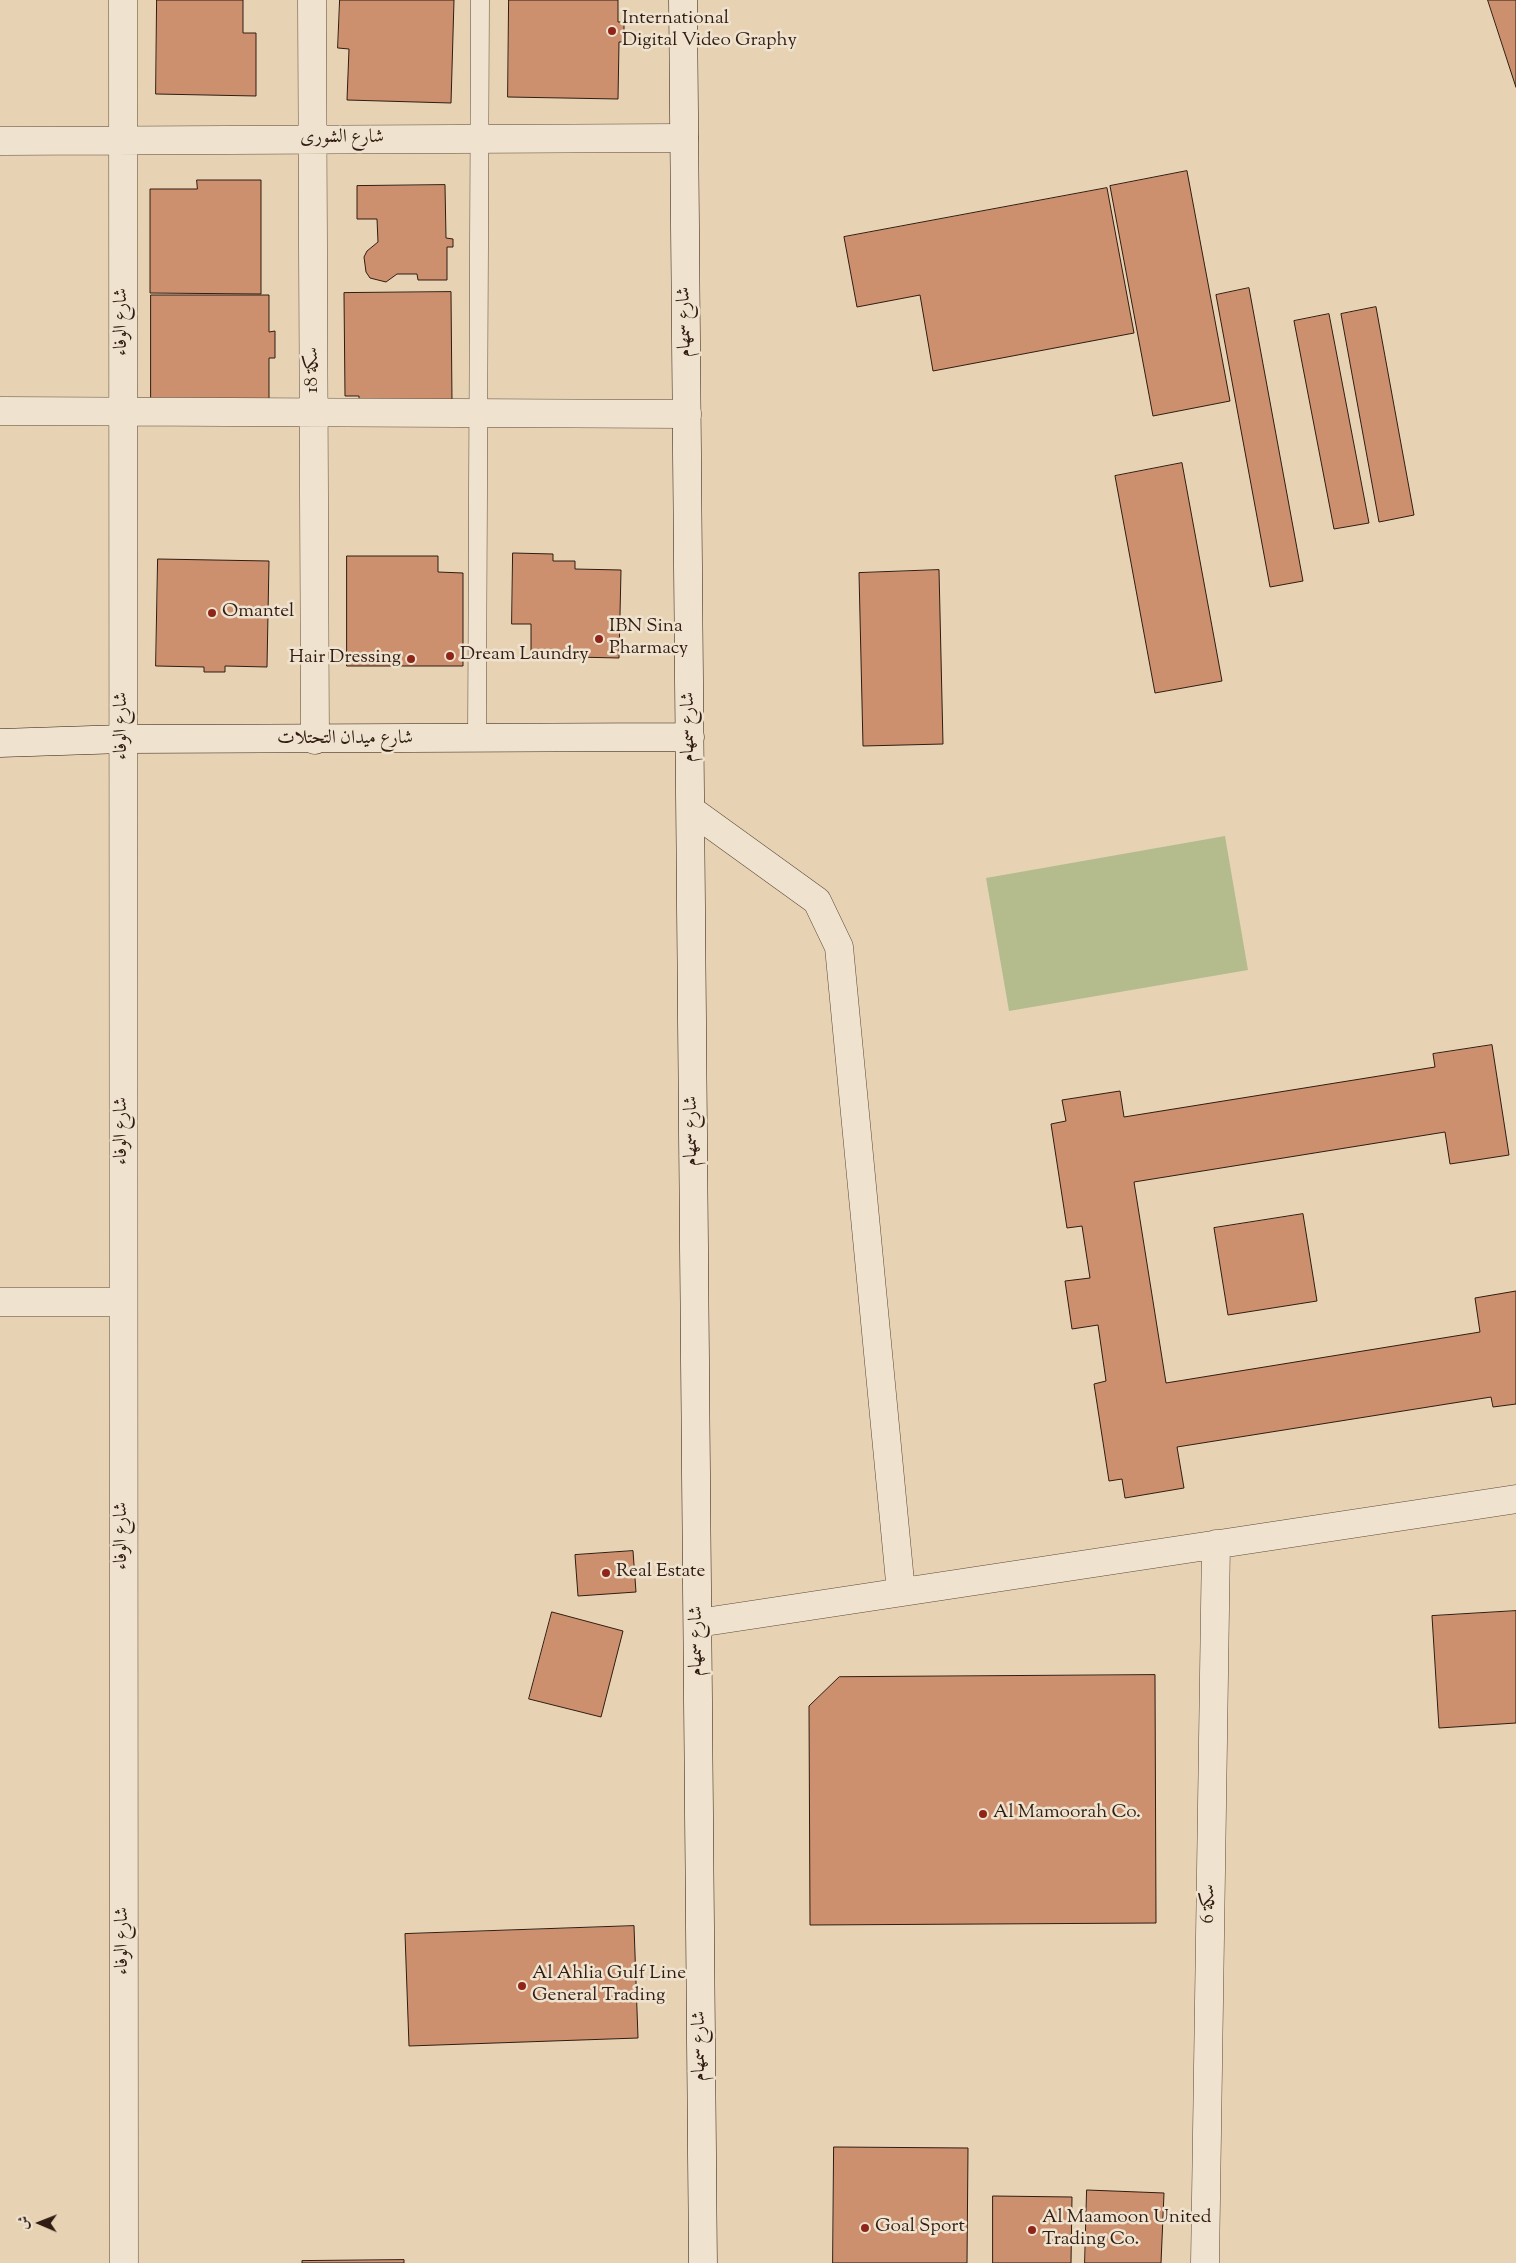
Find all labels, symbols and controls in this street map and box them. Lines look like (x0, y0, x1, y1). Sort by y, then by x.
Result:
place label: International Digital Video Graphy (622, 9, 797, 53)
marker: International Digital Video Graphy (606, 25, 618, 37)
street label: شارع الشورى (300, 128, 384, 150)
street label: شارع سمهام (674, 286, 698, 358)
street label: شارع الوفاء (112, 288, 134, 356)
street label: سكة 18 (303, 347, 325, 393)
place label: Omantel (222, 602, 294, 624)
marker: Omantel (206, 607, 218, 619)
place label: IBN Sina Pharmacy (609, 617, 688, 661)
marker: IBN Sina Pharmacy (593, 633, 605, 645)
place label: Dream Laundry (460, 645, 589, 667)
place label: Hair Dressing (289, 648, 401, 670)
marker: Dream Laundry (444, 650, 456, 662)
marker: Hair Dressing (405, 653, 417, 665)
street label: شارع الوفاء (112, 692, 134, 760)
street label: شارع سمهام (679, 692, 701, 762)
street label: شارع ميدان التحتلات (277, 729, 413, 751)
street label: شارع سمهام (682, 1096, 704, 1166)
street label: شارع الوفاء (112, 1097, 134, 1165)
street label: شارع الوفاء (112, 1502, 134, 1570)
place label: Real Estate (616, 1562, 705, 1584)
marker: Real Estate (600, 1567, 612, 1579)
street label: شارع سمهام (687, 1606, 709, 1676)
place label: Al Mamoorah Co. (993, 1803, 1141, 1825)
marker: Al Mamoorah Co. (977, 1808, 989, 1820)
street label: سكة 6 (1198, 1884, 1222, 1924)
street label: شارع الوفاء (113, 1907, 135, 1975)
place label: Al Ahlia Gulf Line General Trading (532, 1964, 686, 2008)
marker: Al Ahlia Gulf Line General Trading (516, 1980, 528, 1992)
street label: شارع سمهام (690, 2011, 712, 2081)
north arrow (15, 2198, 65, 2248)
place label: Al Maamoon United Trading Co. (1042, 2208, 1211, 2252)
text: ش (15, 2216, 35, 2230)
place label: Goal Sport (875, 2217, 965, 2239)
marker: Goal Sport (859, 2222, 871, 2234)
marker: Al Maamoon United Trading Co. (1026, 2224, 1038, 2236)

